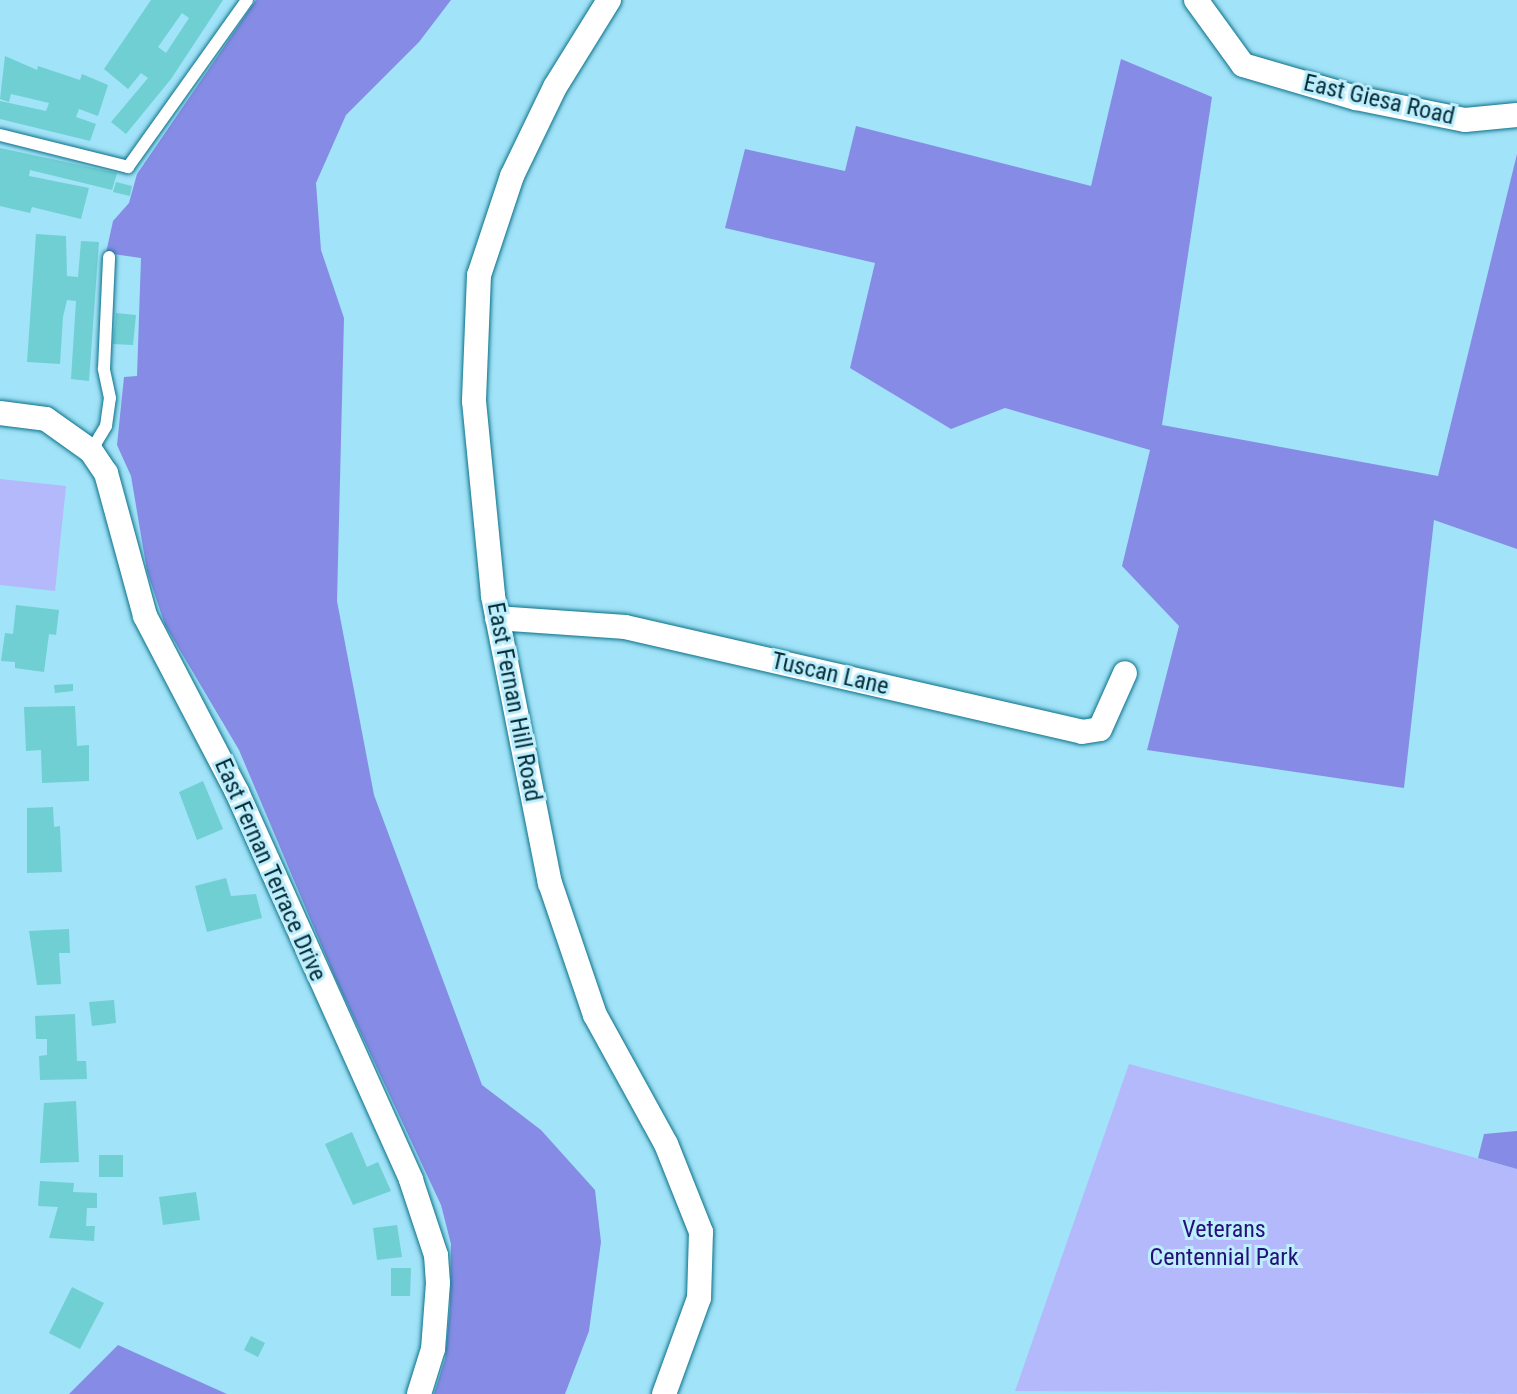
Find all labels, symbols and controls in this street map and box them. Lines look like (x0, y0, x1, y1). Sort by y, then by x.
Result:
street label: East Giesa Road (1301, 69, 1457, 131)
street label: East Fernan Hill Road (481, 600, 547, 804)
street label: Tuscan Lane (769, 647, 891, 701)
street label: East Fernan Terrace Drive (208, 754, 332, 986)
park label: Veterans Centennial Park (1150, 1216, 1298, 1272)

